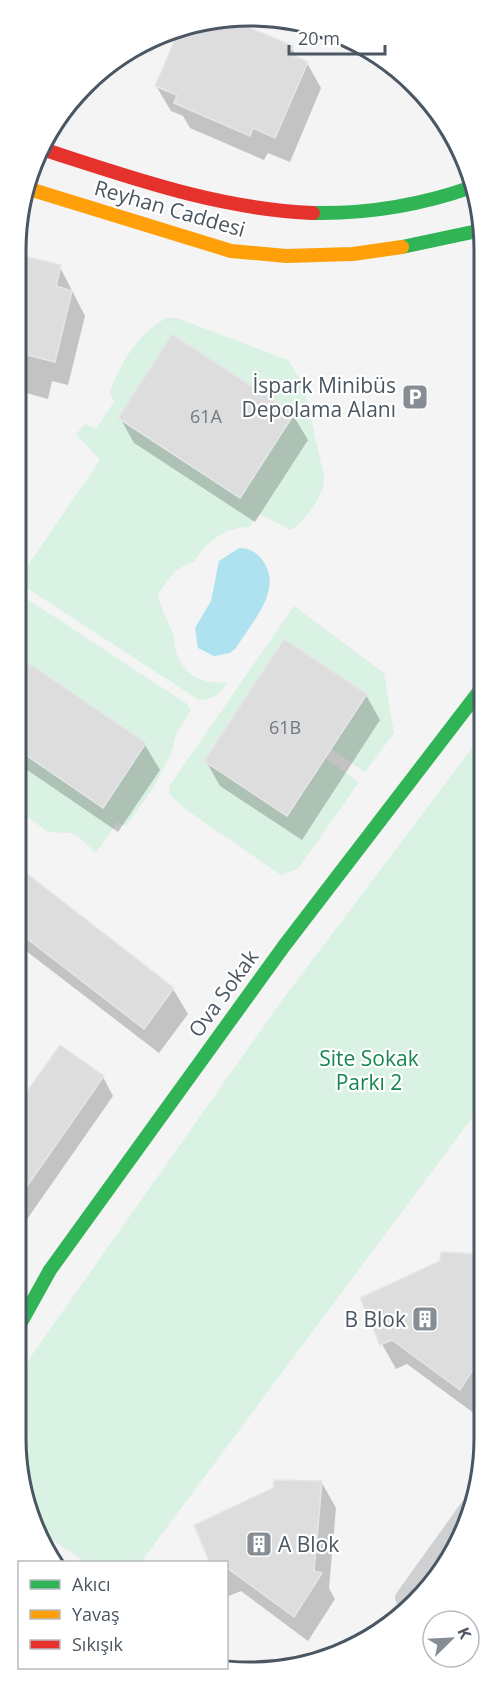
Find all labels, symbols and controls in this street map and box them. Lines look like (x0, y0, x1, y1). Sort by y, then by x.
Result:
scale bar (289, 18, 385, 56)
text: 20 m (298, 26, 340, 50)
street label: Reyhan Caddesi (91, 173, 249, 243)
place label: İspark Minibüs Depolama Alanı (242, 371, 396, 423)
parking icon: İspark Minibüs Depolama Alanı (400, 382, 430, 412)
house number: 61A (190, 404, 223, 428)
house number: 61B (269, 715, 301, 739)
street label: Ova Sokak (182, 944, 264, 1042)
park label: Site Sokak Parkı 2 (319, 1044, 419, 1096)
building icon: B Blok (410, 1304, 440, 1334)
place label: B Blok (344, 1305, 406, 1333)
building icon: A Blok (244, 1529, 274, 1559)
place label: A Blok (278, 1530, 339, 1558)
legend (18, 1561, 228, 1669)
text: Akıcı (72, 1572, 111, 1596)
text: Yavaş (72, 1602, 120, 1626)
north arrow (421, 1609, 481, 1669)
text: K (452, 1624, 477, 1643)
text: Sıkışık (72, 1632, 124, 1656)

